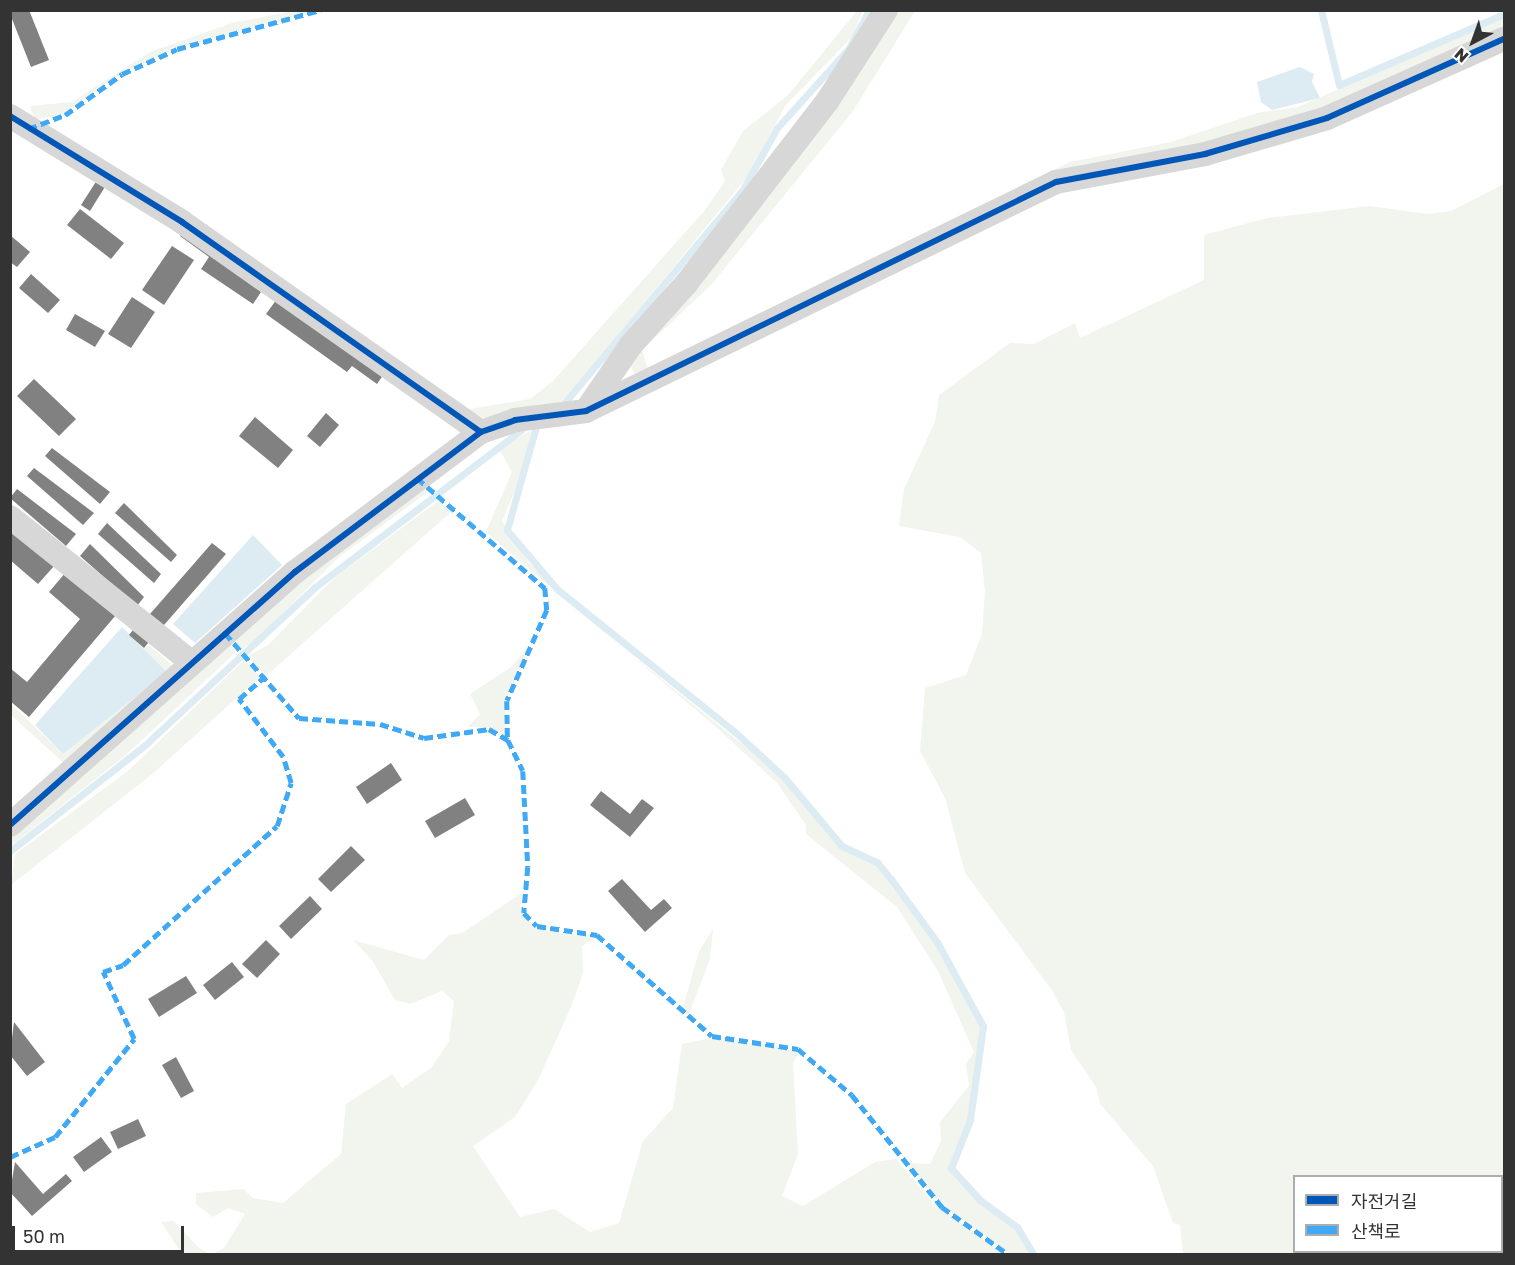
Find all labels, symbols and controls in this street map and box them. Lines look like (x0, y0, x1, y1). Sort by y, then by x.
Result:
north arrow (1443, 12, 1503, 72)
text: N (1450, 44, 1472, 67)
legend (1293, 1175, 1503, 1253)
text: 자전거길 (1351, 1190, 1417, 1212)
scale bar (15, 1214, 188, 1252)
text: 산책로 (1351, 1220, 1401, 1242)
text: 50 m (23, 1225, 65, 1247)

